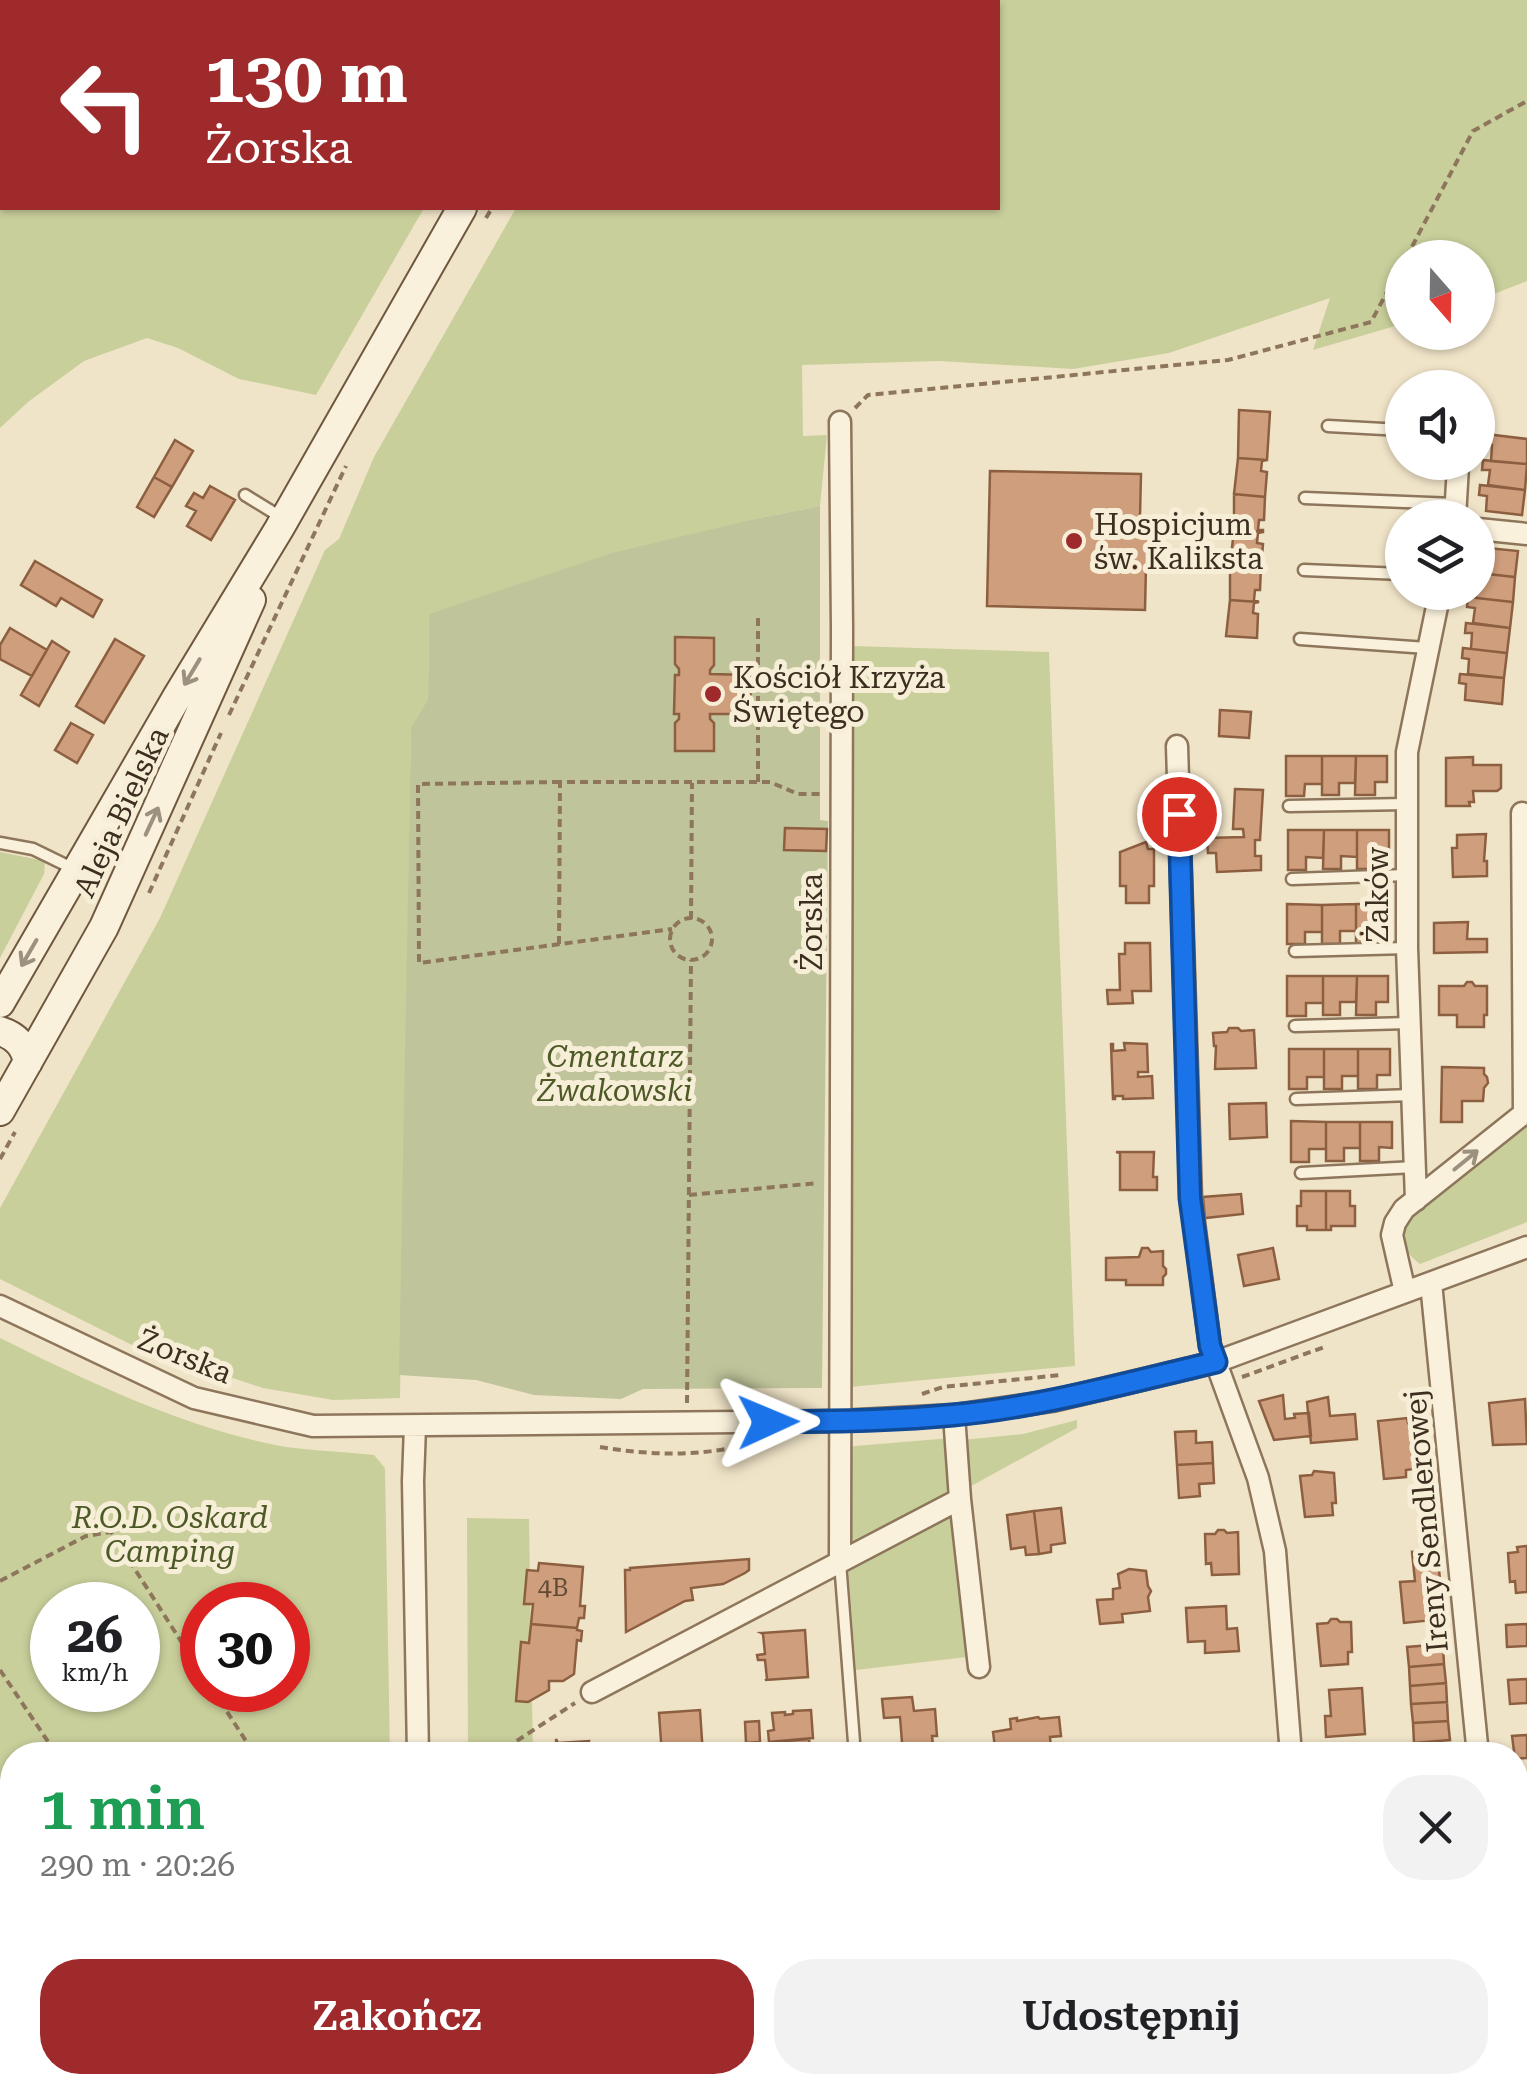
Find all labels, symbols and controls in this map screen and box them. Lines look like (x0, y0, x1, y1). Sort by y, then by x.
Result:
text: 130 m (205, 37, 408, 119)
icon: left (40, 40, 170, 170)
text: Żorska (205, 121, 352, 174)
north arrow (1385, 240, 1495, 350)
map controls (1385, 240, 1495, 610)
button: sound (1385, 370, 1495, 480)
button: layers (1385, 500, 1495, 610)
place label: Hospicjum św. Kaliksta (1094, 507, 1263, 576)
marker: Hospicjum św. Kaliksta (1063, 530, 1085, 552)
one-way arrow (182, 657, 202, 686)
place label: Kościół Krzyża Świętego (733, 660, 945, 729)
marker: Kościół Krzyża Świętego (702, 683, 724, 705)
street label: Aleja Bielska (66, 722, 176, 902)
pin (1137, 772, 1222, 857)
icon: arrive (1152, 787, 1207, 842)
one-way arrow (144, 807, 162, 837)
street label: Żaków (1360, 847, 1395, 943)
street label: Żorska (794, 873, 829, 971)
one-way arrow (18, 938, 38, 968)
park label: Cmentarz Żwakowski (537, 1039, 692, 1108)
one-way arrow (1453, 1149, 1479, 1171)
street label: Żorska (133, 1321, 237, 1391)
position arrow (716, 1370, 820, 1474)
street label: Ireny Sendlerowej (1397, 1388, 1455, 1654)
park label: R.O.D. Oskard Camping (71, 1500, 268, 1569)
house number: 4B (538, 1573, 568, 1602)
speed limit sign: 30 (180, 1582, 310, 1712)
text: 26 (67, 1606, 123, 1664)
text: km/h (62, 1658, 128, 1687)
text: 1 min (40, 1773, 205, 1844)
button: close (1383, 1775, 1488, 1880)
text: 290 m · 20:26 (40, 1846, 235, 1884)
button: Zakończ (40, 1959, 754, 2074)
button: Udostępnij (774, 1959, 1488, 2074)

